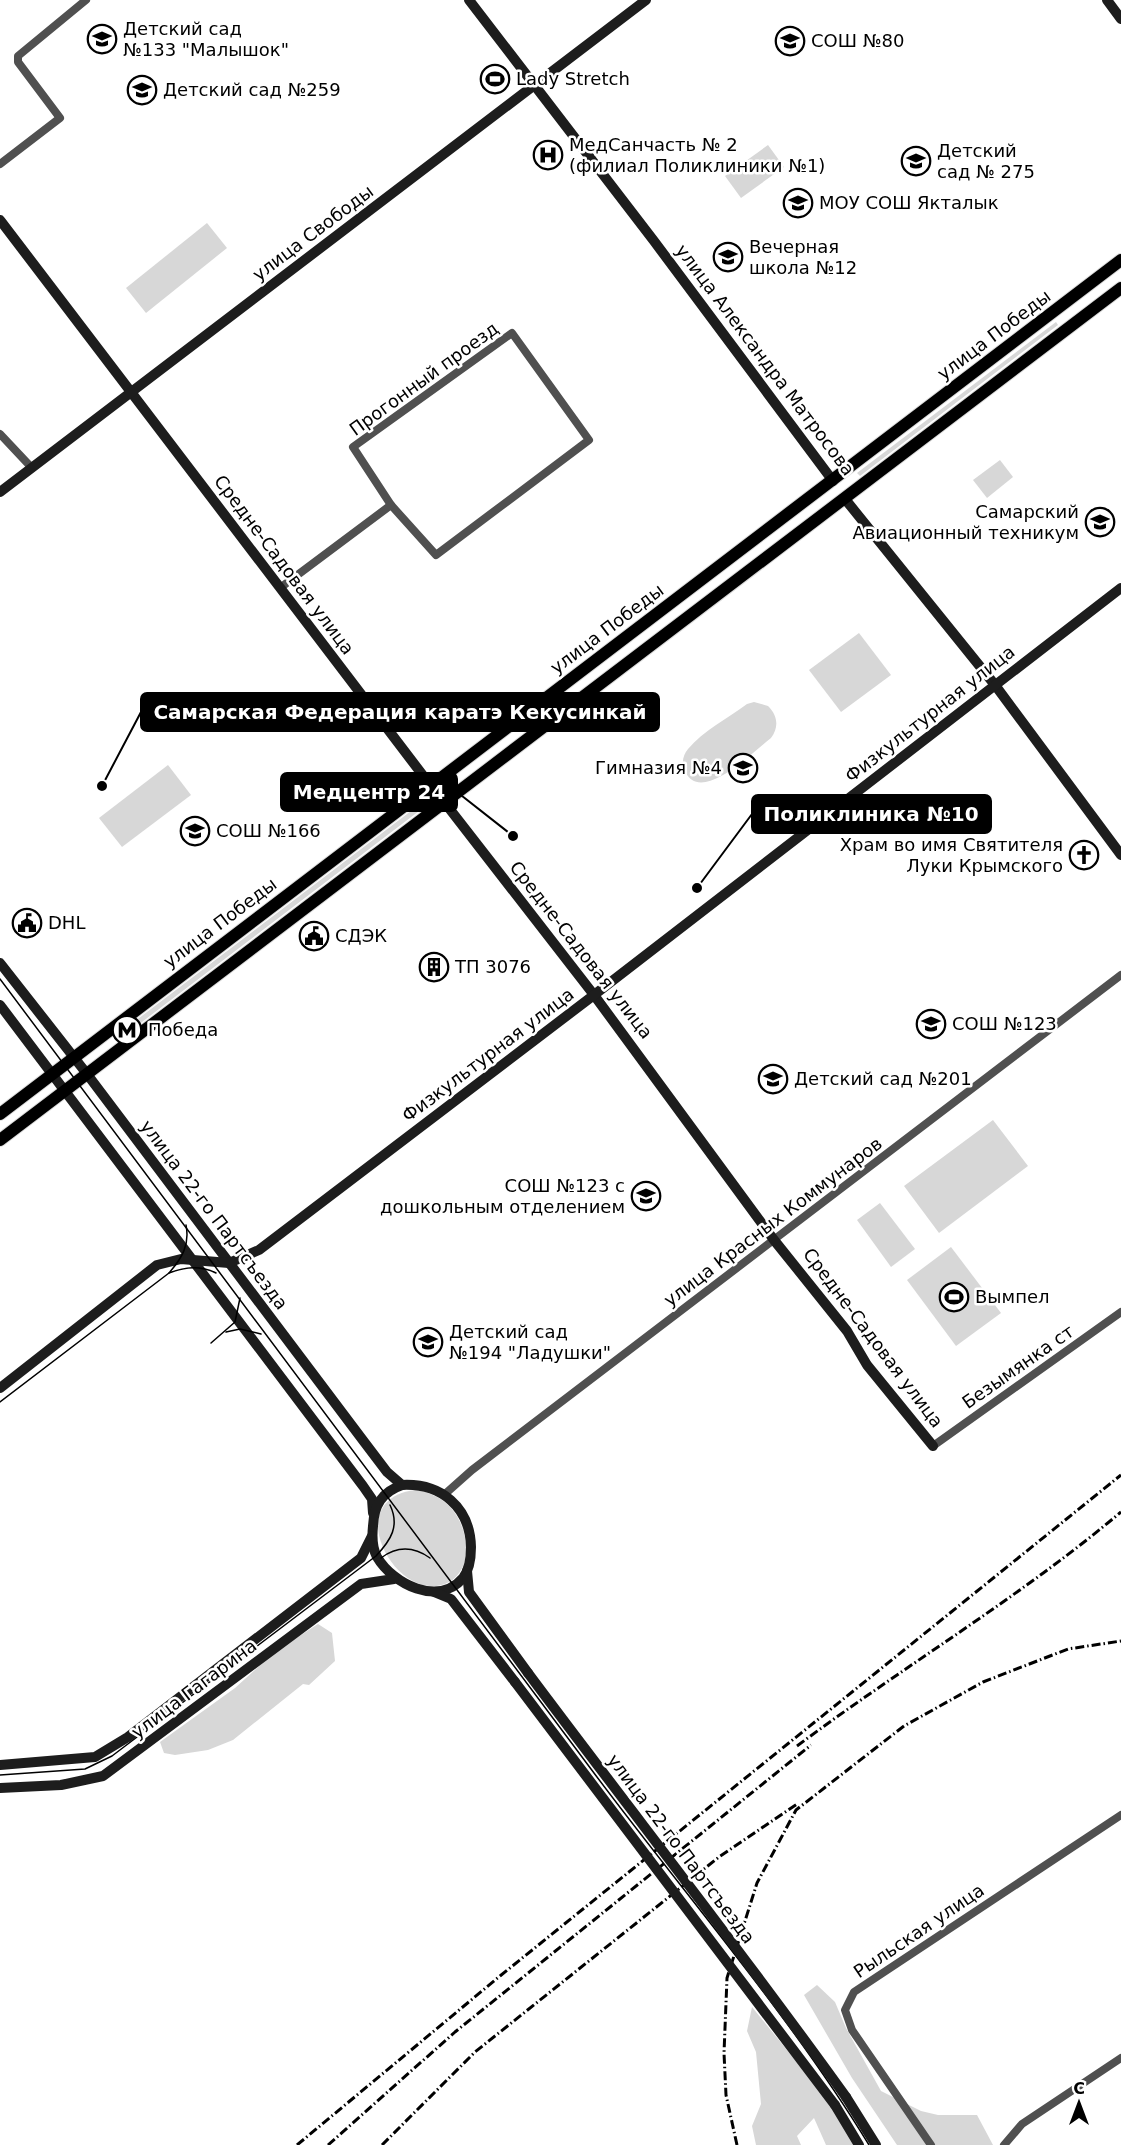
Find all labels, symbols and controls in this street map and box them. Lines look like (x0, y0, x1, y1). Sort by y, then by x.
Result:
place label: Детский сад №133 "Малышок" (123, 18, 289, 60)
school or university icon: Детский сад №133 "Малышок" (86, 23, 118, 55)
school or university icon: СОШ №80 (774, 25, 806, 57)
place label: СОШ №80 (811, 30, 904, 51)
sports icon: Lady Stretch (479, 63, 511, 95)
place label: Lady Stretch (516, 68, 630, 89)
school or university icon: Детский сад №259 (126, 74, 158, 106)
place label: Детский сад №259 (163, 79, 341, 100)
place label: МедСанчасть № 2 (филиал Поликлиники №1) (569, 134, 825, 176)
hospital icon: МедСанчасть № 2 (филиал Поликлиники №1) (532, 139, 564, 171)
place label: Детский сад № 275 (937, 140, 1035, 182)
school or university icon: Детский сад № 275 (900, 145, 932, 177)
street label: улица Свободы (248, 180, 377, 285)
school or university icon: МОУ СОШ Якталык (782, 187, 814, 219)
place label: МОУ СОШ Якталык (819, 192, 999, 213)
place label: Вечерная школа №12 (749, 236, 857, 278)
street label: улица Александра Матросова (672, 240, 859, 479)
school or university icon: Вечерная школа №12 (712, 241, 744, 273)
street label: улица Победы (933, 285, 1054, 384)
street label: Прогонный проезд (345, 318, 502, 440)
street label: Средне-Садовая улица (210, 471, 359, 659)
place label: Самарский Авиационный техникум (852, 501, 1079, 543)
school or university icon: Самарский Авиационный техникум (1084, 506, 1116, 538)
street label: улица Победы (546, 579, 667, 678)
street label: Физкультурная улица (841, 641, 1019, 786)
callout: Самарская Федерация каратэ Кекусинкай (141, 693, 659, 731)
text: Самарская Федерация каратэ Кекусинкай (153, 700, 647, 724)
school or university icon: Гимназия №4 (727, 752, 759, 784)
place label: Гимназия №4 (595, 757, 722, 778)
callout: Медцентр 24 (281, 773, 457, 811)
text: Медцентр 24 (293, 780, 445, 804)
callout: Поликлиника №10 (752, 795, 991, 833)
text: Поликлиника №10 (763, 802, 979, 826)
school or university icon: СОШ №166 (179, 815, 211, 847)
place label: СОШ №166 (216, 820, 321, 841)
place label: Храм во имя Святителя Луки Крымского (840, 834, 1063, 876)
church icon: Храм во имя Святителя Луки Крымского (1068, 839, 1100, 871)
street label: Средне-Садовая улица (506, 857, 657, 1043)
street label: улица Победы (159, 873, 280, 972)
public building icon: DHL (11, 907, 43, 939)
place label: DHL (48, 912, 85, 933)
public building icon: СДЭК (298, 920, 330, 952)
place label: СДЭК (335, 925, 387, 946)
building icon: ТП 3076 (418, 951, 450, 983)
place label: ТП 3076 (454, 956, 531, 977)
street label: Физкультурная улица (398, 983, 578, 1126)
school or university icon: СОШ №123 (915, 1008, 947, 1040)
place label: СОШ №123 (952, 1013, 1057, 1034)
metro station icon: Победа (111, 1014, 143, 1046)
place label: Победа (148, 1019, 218, 1040)
school or university icon: Детский сад №201 (757, 1063, 789, 1095)
place label: Детский сад №201 (794, 1068, 972, 1089)
street label: улица 22-го Партсъезда (136, 1116, 292, 1314)
street label: улица Красных Коммунаров (659, 1133, 886, 1311)
place label: СОШ №123 с дошкольным отделением (380, 1175, 625, 1217)
school or university icon: СОШ №123 с дошкольным отделением (630, 1180, 662, 1212)
street label: Средне-Садовая улица (799, 1244, 948, 1432)
sports icon: Вымпел (938, 1281, 970, 1313)
place label: Вымпел (975, 1286, 1050, 1307)
street label: Безымянка ст (958, 1320, 1078, 1413)
place label: Детский сад №194 "Ладушки" (449, 1321, 611, 1363)
school or university icon: Детский сад №194 "Ладушки" (412, 1326, 444, 1358)
street label: улица Гагарина (127, 1635, 260, 1743)
street label: улица 22-го Партсъезда (603, 1750, 759, 1948)
street label: Рыльская улица (850, 1879, 988, 1982)
north arrow (1049, 2073, 1109, 2133)
text: С (1073, 2079, 1085, 2098)

